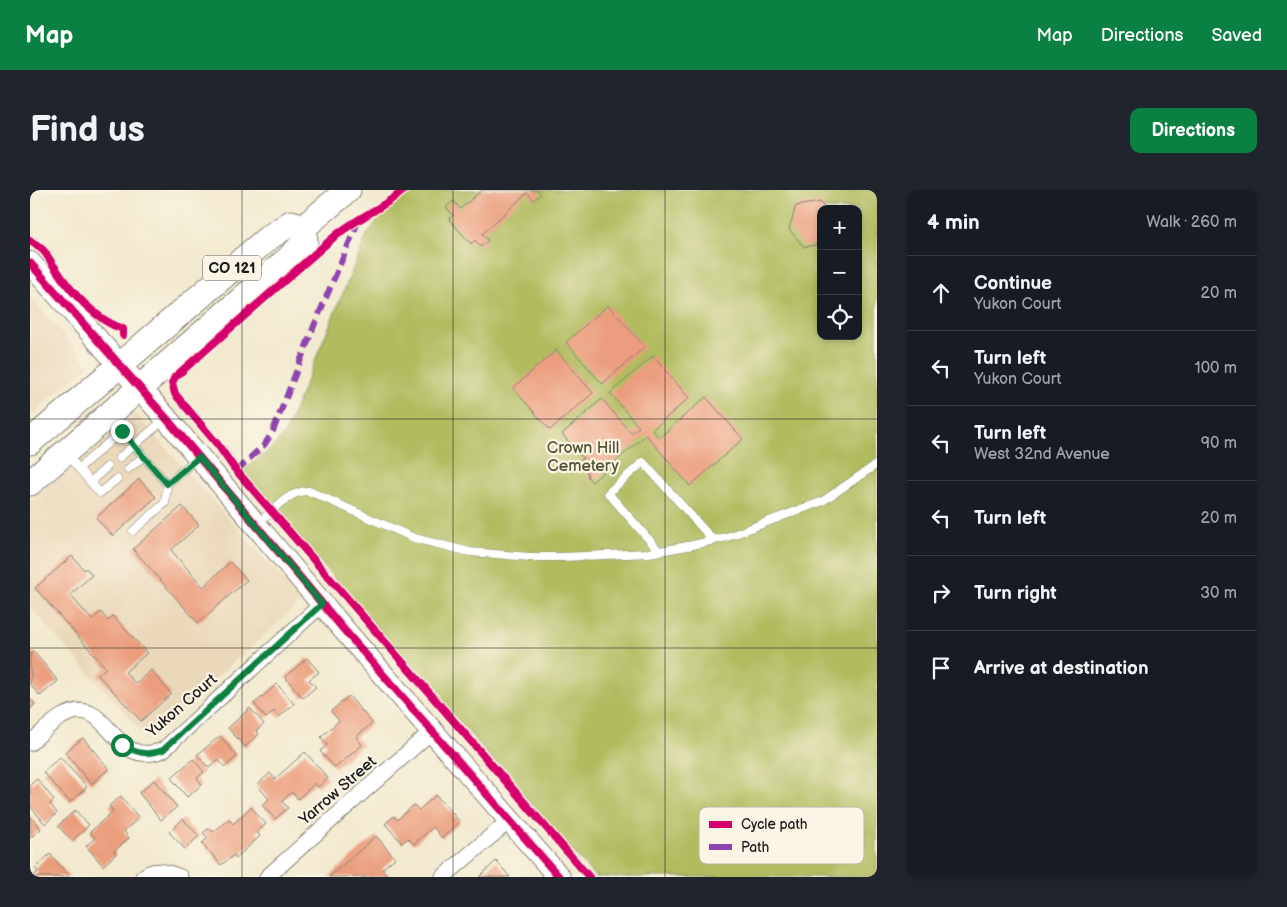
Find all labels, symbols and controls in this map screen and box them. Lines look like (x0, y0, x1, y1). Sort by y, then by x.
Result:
text: Map (25, 21, 73, 50)
text: Map (1037, 25, 1073, 46)
text: Directions (1101, 25, 1183, 46)
text: Saved (1211, 25, 1262, 46)
button: Directions (1130, 108, 1257, 153)
text: Find us (30, 109, 145, 152)
map controls (817, 205, 862, 340)
button: + (817, 205, 862, 250)
text: 4 min (927, 210, 980, 235)
text: Walk · 260 m (1146, 213, 1237, 232)
button: − (817, 250, 862, 295)
road number: CO 121 (203, 256, 261, 280)
text: Continue (974, 272, 1052, 295)
icon: ahead (927, 279, 955, 307)
text: 20 m (1201, 284, 1237, 303)
button: locate (817, 295, 862, 340)
text: Yukon Court (974, 295, 1062, 314)
text: Turn left (974, 347, 1046, 370)
icon: left (927, 354, 955, 382)
text: 100 m (1194, 359, 1237, 378)
text: Yukon Court (974, 370, 1062, 389)
route end (111, 420, 134, 443)
text: Turn left (974, 422, 1046, 445)
icon: left (927, 429, 955, 457)
text: 90 m (1201, 434, 1237, 453)
park label: Crown Hill Cemetery (547, 439, 619, 476)
text: West 32nd Avenue (974, 445, 1110, 464)
icon: left (927, 504, 955, 532)
text: Turn left (974, 507, 1046, 530)
text: 20 m (1201, 509, 1237, 528)
icon: right (927, 579, 955, 607)
text: Turn right (974, 582, 1057, 605)
text: 30 m (1200, 584, 1237, 603)
icon: arrive (927, 654, 955, 682)
text: Arrive at destination (974, 657, 1149, 680)
street label: Yukon Court (142, 670, 221, 743)
route start (111, 734, 134, 757)
street label: Yarrow Street (295, 752, 381, 830)
legend (699, 807, 864, 864)
text: Cycle path (741, 816, 808, 833)
text: Path (741, 839, 769, 856)

